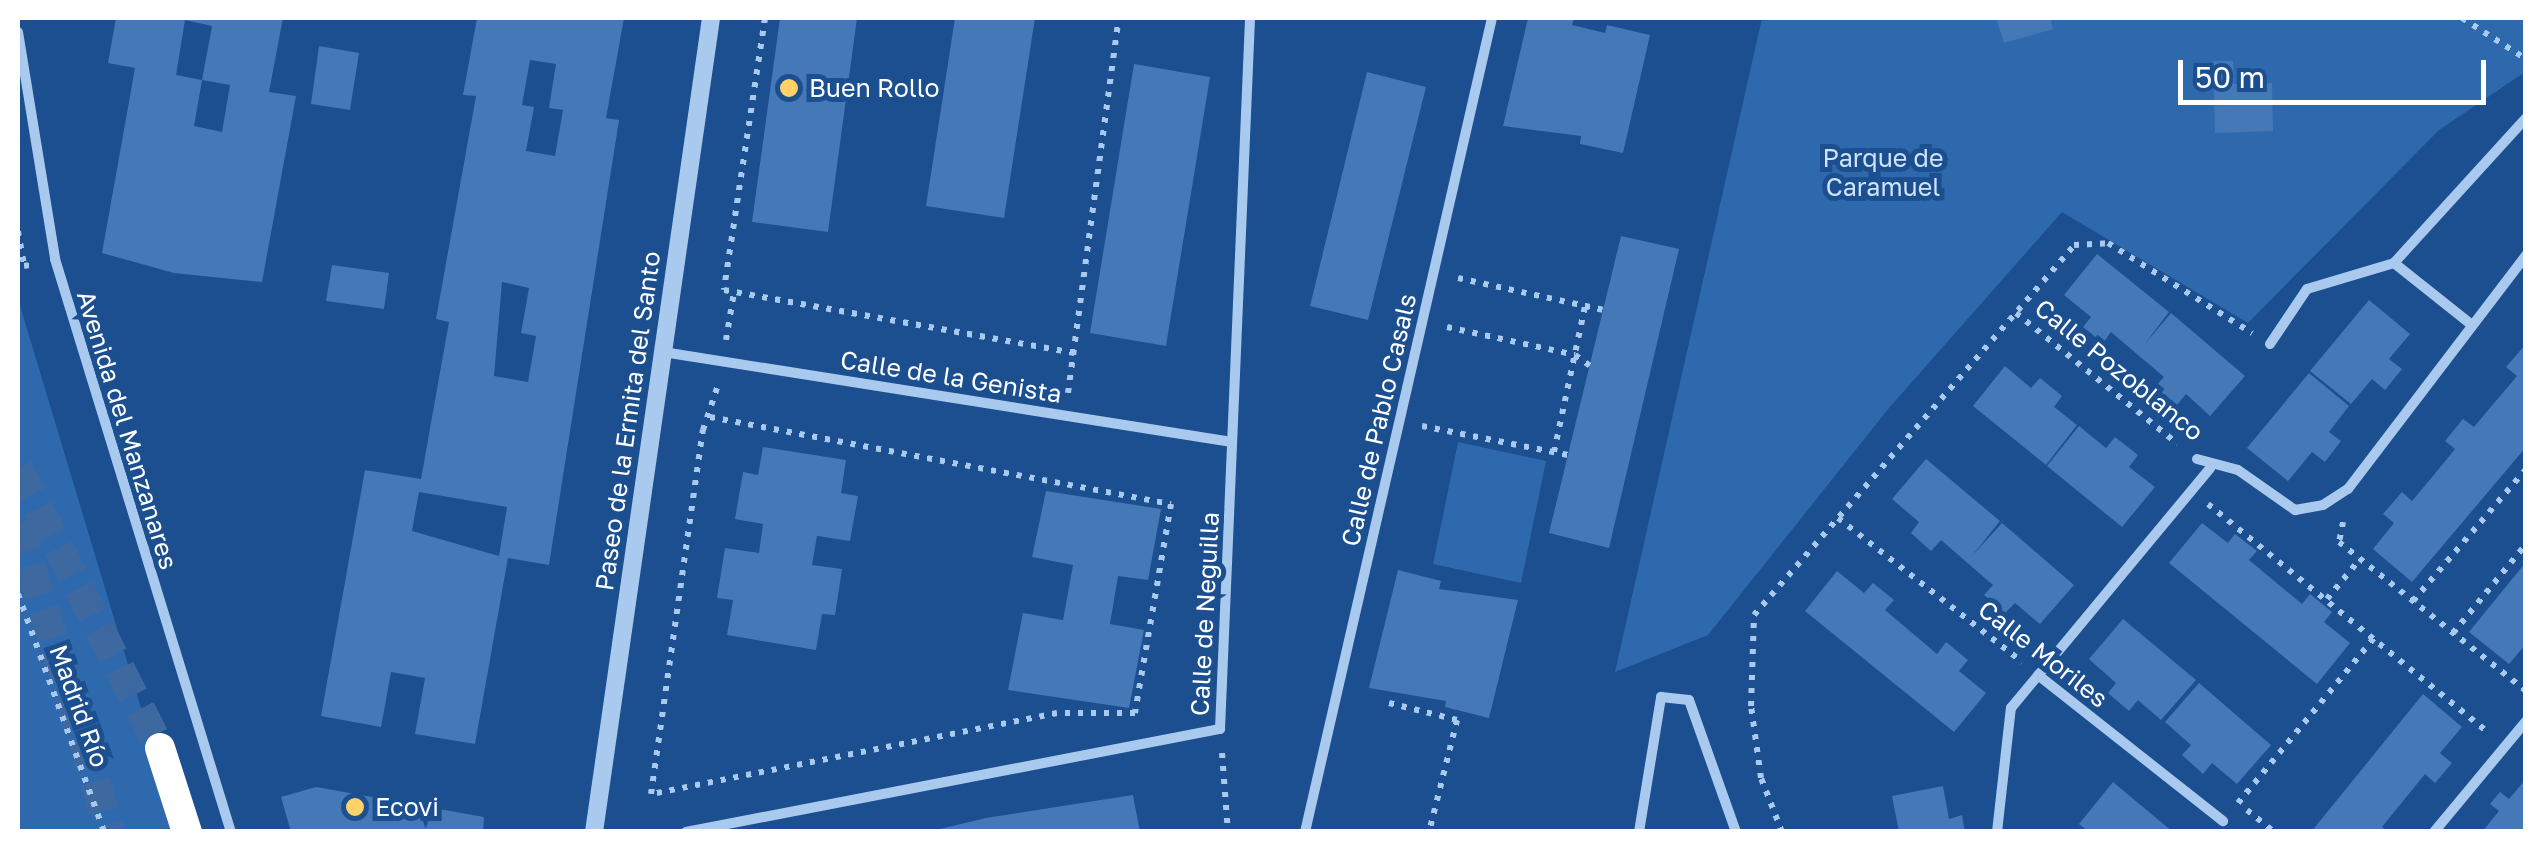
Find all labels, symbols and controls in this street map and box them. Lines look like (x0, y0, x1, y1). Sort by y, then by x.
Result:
scale bar (2183, 40, 2490, 102)
text: 50 m (2195, 59, 2265, 95)
place label: Buen Rollo (809, 73, 939, 103)
marker: Buen Rollo (778, 77, 800, 99)
park label: Parque de Caramuel (1823, 144, 1943, 203)
street label: Paseo de la Ermita del Santo (589, 249, 667, 593)
street label: Avenida del Manzanares (70, 287, 184, 573)
street label: Calle de Pablo Casals (1335, 291, 1423, 549)
street label: Calle Pozoblanco (2029, 293, 2209, 447)
street label: Calle de la Genista (838, 345, 1064, 409)
street label: Calle de Neguilla (1185, 511, 1225, 717)
street label: Calle Moriles (1972, 594, 2114, 714)
street label: Madrid Río (43, 641, 115, 771)
place label: Ecovi (375, 792, 439, 822)
marker: Ecovi (344, 796, 366, 818)

